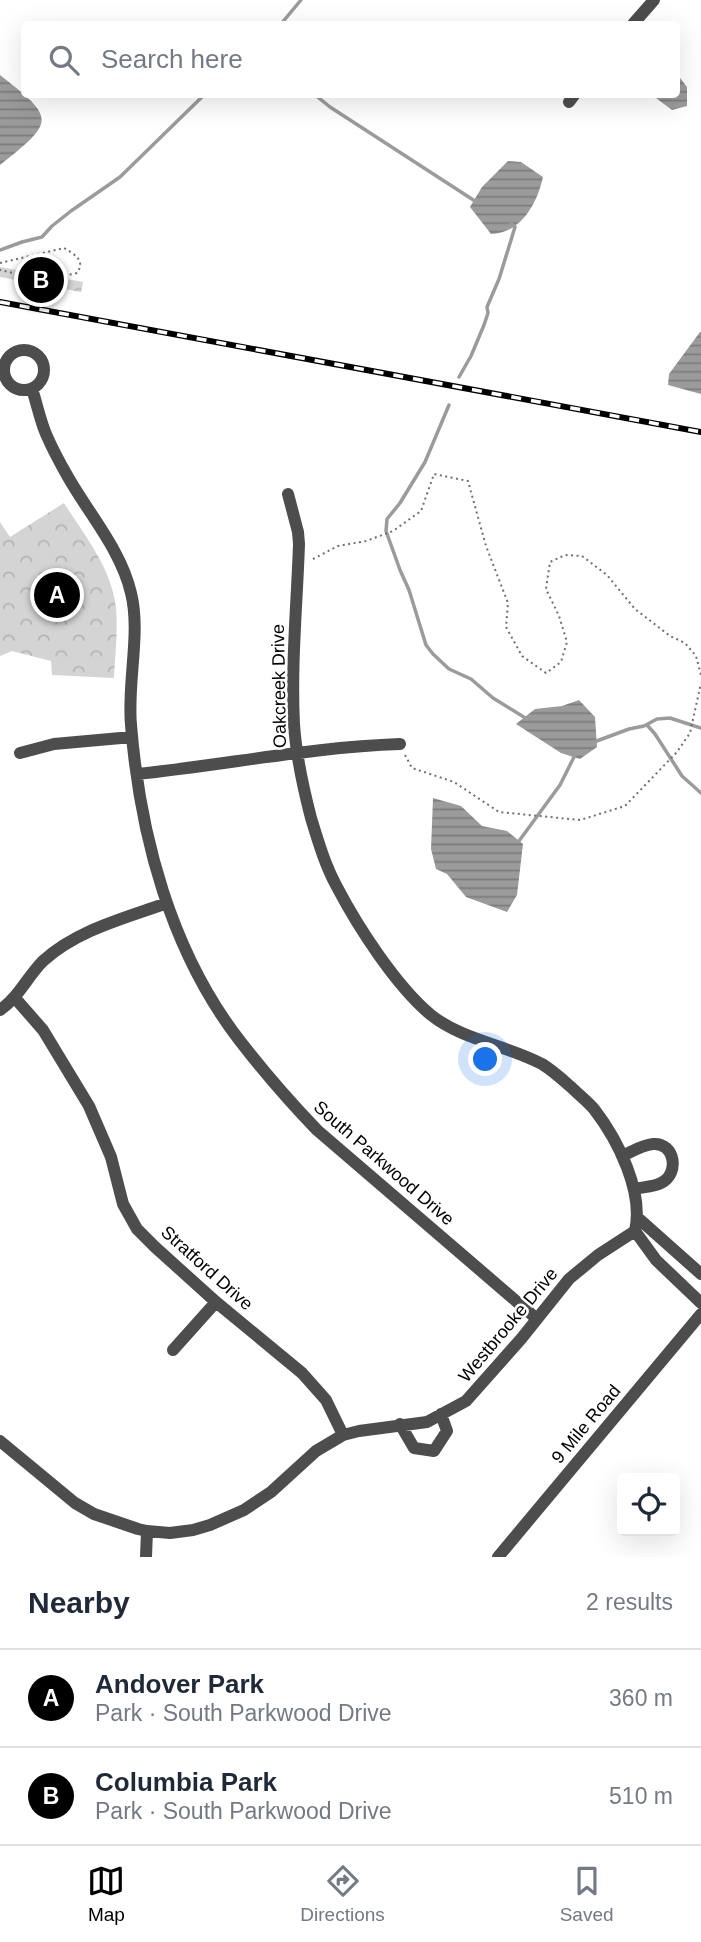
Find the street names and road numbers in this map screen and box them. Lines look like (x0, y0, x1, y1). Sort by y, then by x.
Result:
street label: Oakcreek Drive (268, 624, 290, 748)
street label: South Parkwood Drive (310, 1097, 458, 1229)
street label: Stratford Drive (157, 1222, 257, 1314)
street label: Westbrooke Drive (454, 1264, 562, 1386)
street label: 9 Mile Road (547, 1381, 625, 1467)

